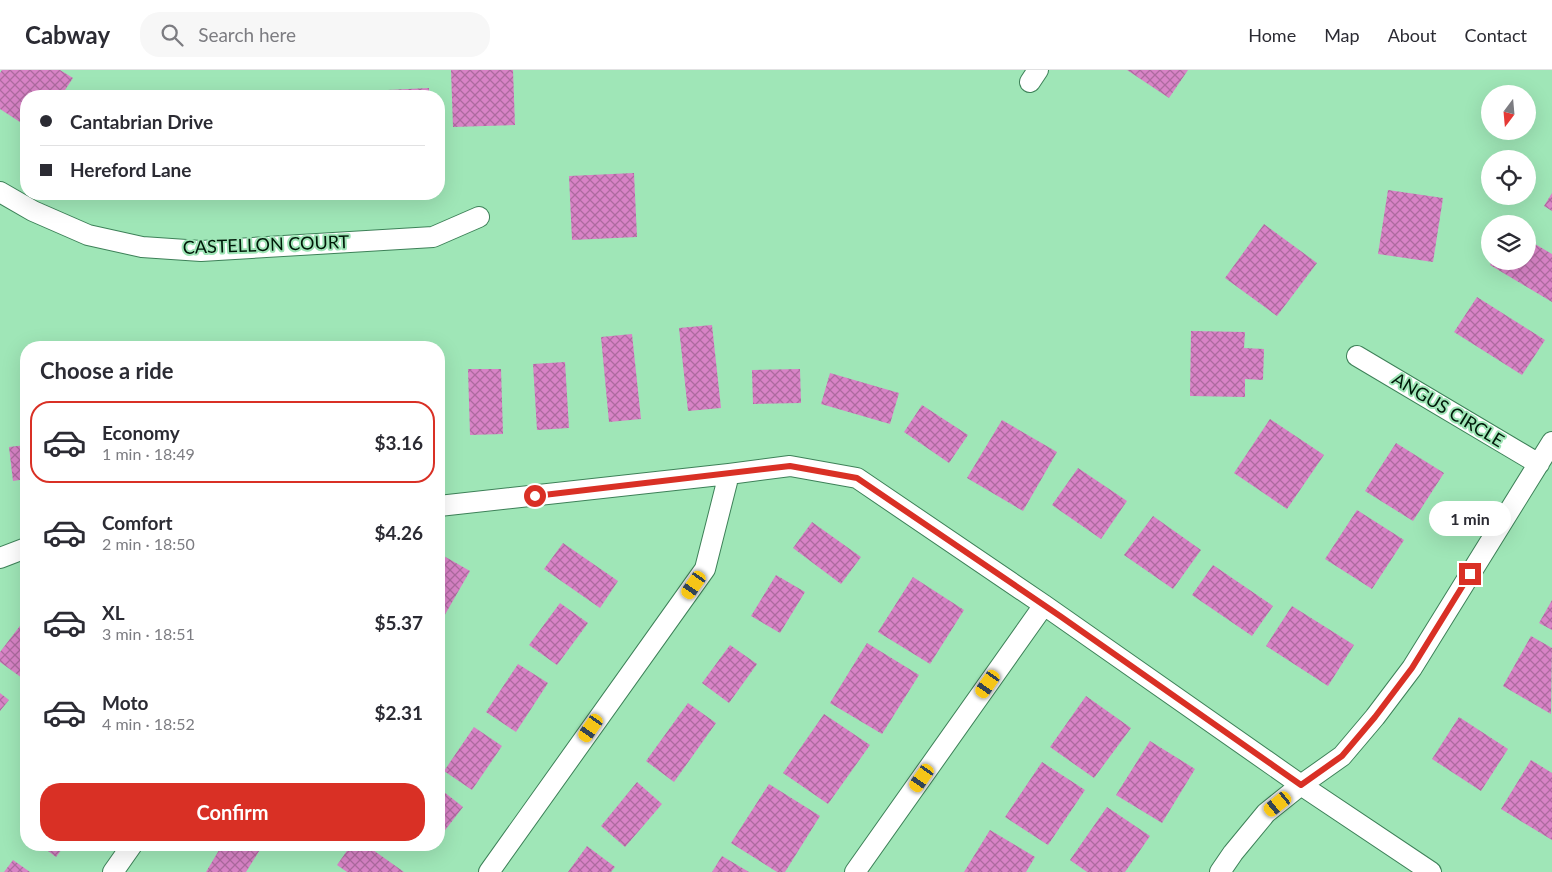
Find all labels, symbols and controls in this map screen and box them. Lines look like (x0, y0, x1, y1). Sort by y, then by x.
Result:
search box (140, 12, 490, 57)
text: Cabway (25, 20, 110, 49)
icon: search (158, 21, 186, 49)
text: Search here (198, 23, 296, 46)
text: Home (1248, 24, 1296, 46)
text: Map (1324, 24, 1360, 46)
text: About (1388, 24, 1437, 46)
text: Contact (1465, 24, 1527, 46)
north arrow (1481, 85, 1536, 140)
map controls (1481, 85, 1536, 270)
text: Cantabrian Drive (70, 110, 213, 133)
button: locate (1481, 150, 1536, 205)
text: Hereford Lane (70, 158, 191, 181)
button: layers (1481, 215, 1536, 270)
street label: CASTELLON COURT (182, 230, 350, 258)
text: Choose a ride (40, 357, 174, 384)
street label: ANGUS CIRCLE (1389, 367, 1508, 451)
icon: car (42, 420, 87, 465)
text: Economy (102, 421, 180, 444)
text: $3.16 (374, 431, 423, 454)
text: 1 min · 18:49 (102, 444, 195, 463)
route start (524, 485, 546, 507)
callout: 1 min (1429, 502, 1511, 536)
text: 1 min (1450, 509, 1490, 528)
icon: car (42, 510, 87, 555)
text: Comfort (102, 511, 173, 534)
text: $4.26 (374, 521, 423, 544)
text: 2 min · 18:50 (102, 534, 195, 553)
route end (1459, 563, 1481, 585)
car (679, 568, 708, 602)
icon: car (42, 600, 87, 645)
text: XL (102, 601, 125, 624)
text: $5.37 (374, 611, 423, 634)
text: 3 min · 18:51 (102, 624, 195, 643)
car (973, 667, 1002, 701)
icon: car (42, 690, 87, 735)
text: Moto (102, 691, 148, 714)
text: $2.31 (374, 701, 423, 724)
car (576, 711, 605, 745)
text: 4 min · 18:52 (102, 714, 195, 733)
car (907, 761, 936, 795)
button: Confirm (40, 783, 425, 841)
car (1261, 789, 1294, 819)

